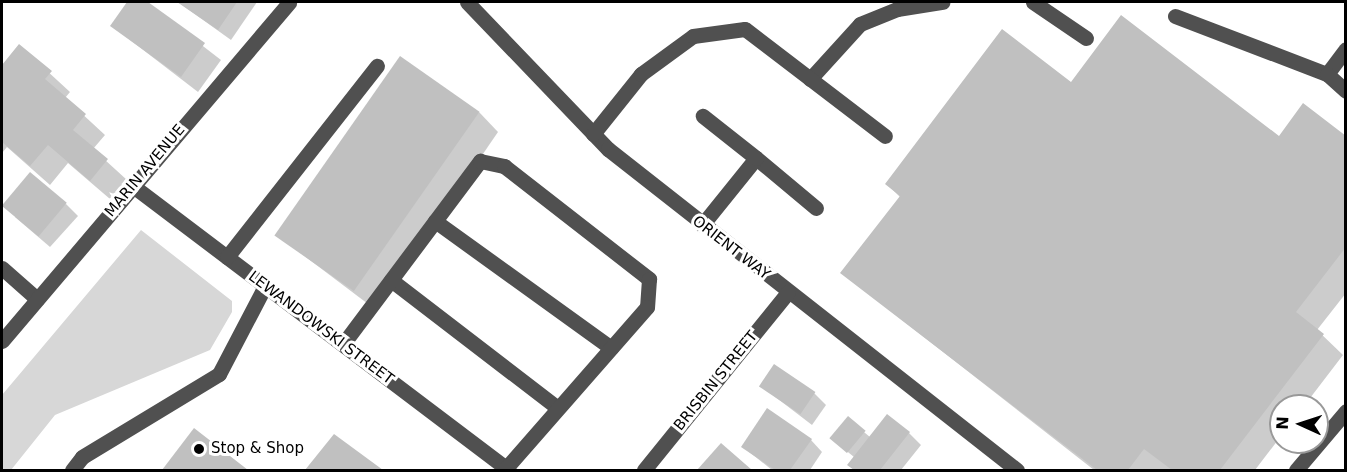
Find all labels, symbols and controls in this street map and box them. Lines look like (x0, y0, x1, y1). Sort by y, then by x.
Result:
street label: MARIN AVENUE (101, 121, 189, 221)
street label: ORIENT WAY (689, 212, 773, 284)
street label: LEWANDOWSKI STREET (245, 267, 397, 389)
street label: BRISBIN STREET (670, 328, 762, 434)
north arrow (1269, 394, 1329, 454)
text: N (1273, 416, 1292, 430)
place label: Stop & Shop (211, 440, 304, 458)
marker: Stop & Shop (192, 442, 206, 456)

